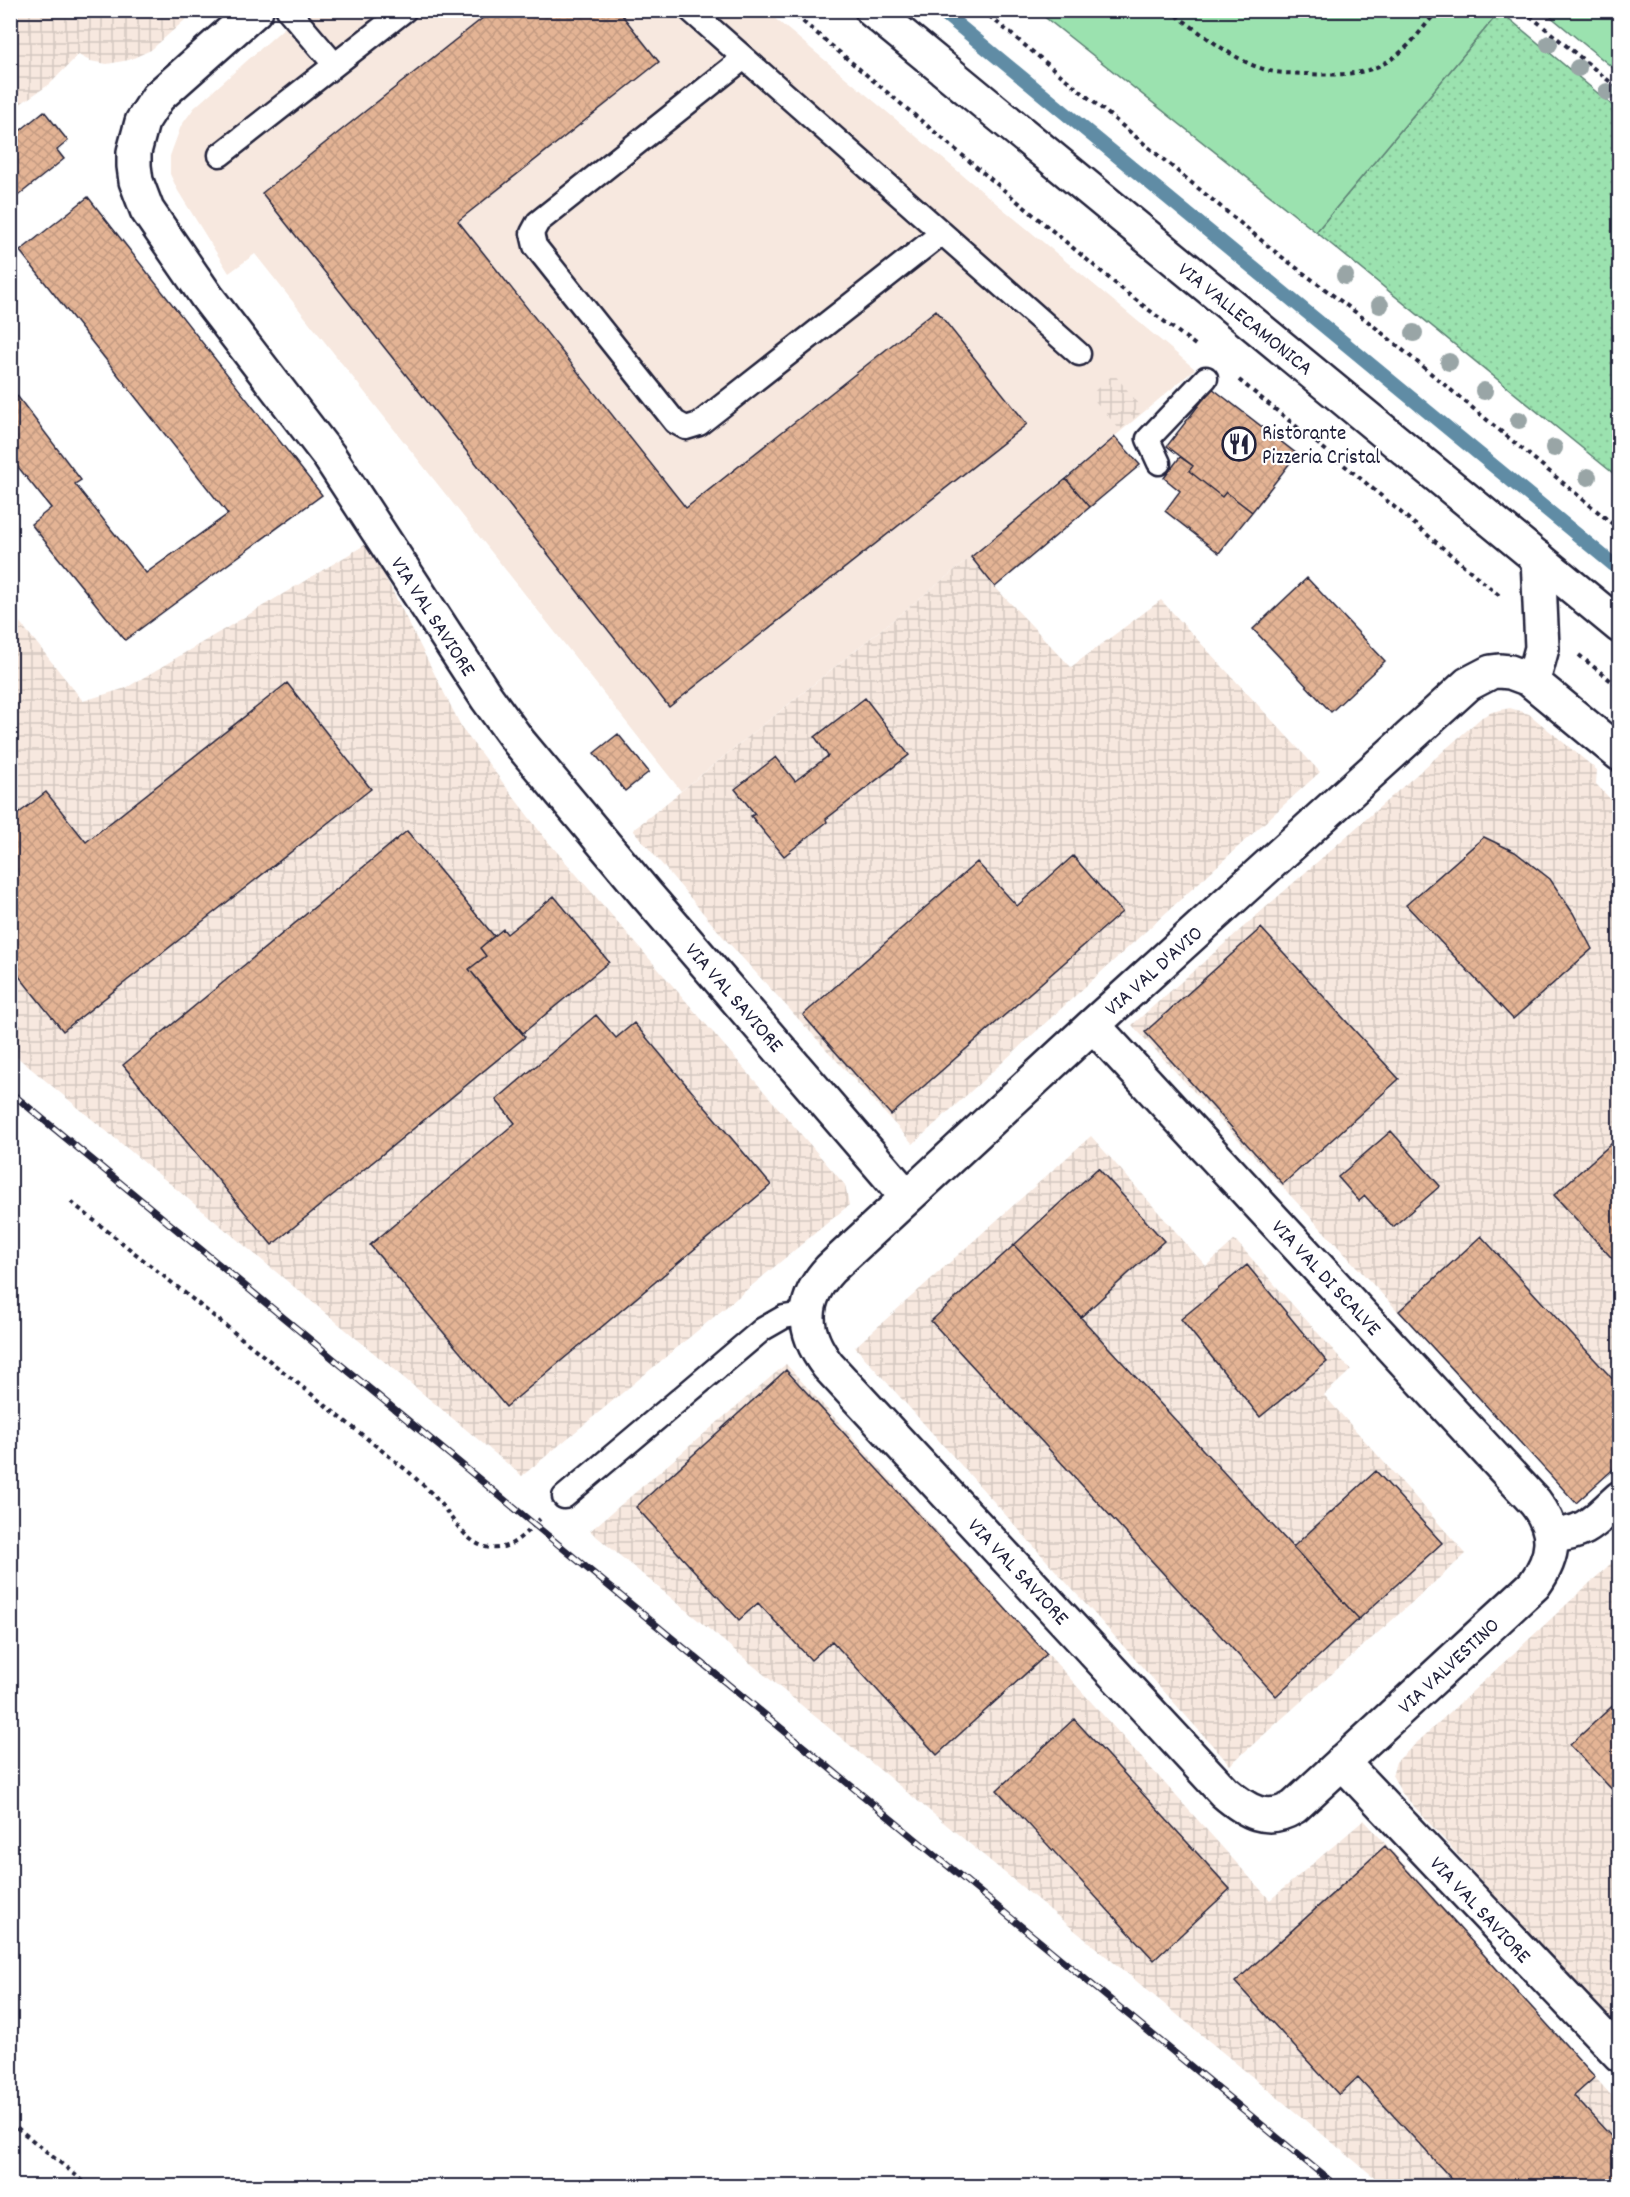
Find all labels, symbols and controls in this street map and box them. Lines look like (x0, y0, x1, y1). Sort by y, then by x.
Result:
street label: VIA VALLECAMONICA (1170, 256, 1318, 384)
place label: Ristorante Pizzeria Cristal (1262, 420, 1380, 474)
restaurant icon: Ristorante Pizzeria Cristal (1221, 426, 1257, 462)
street label: VIA VAL SAVIORE (382, 552, 482, 684)
street label: VIA VAL D'AVIO (1099, 920, 1211, 1025)
street label: VIA VAL SAVIORE (676, 937, 789, 1061)
street label: VIA VAL DI SCALVE (1263, 1214, 1387, 1344)
street label: VIA VAL SAVIORE (959, 1513, 1075, 1634)
street label: VIA VALVESTINO (1393, 1612, 1508, 1722)
street label: VIA VAL SAVIORE (1421, 1851, 1537, 1972)

